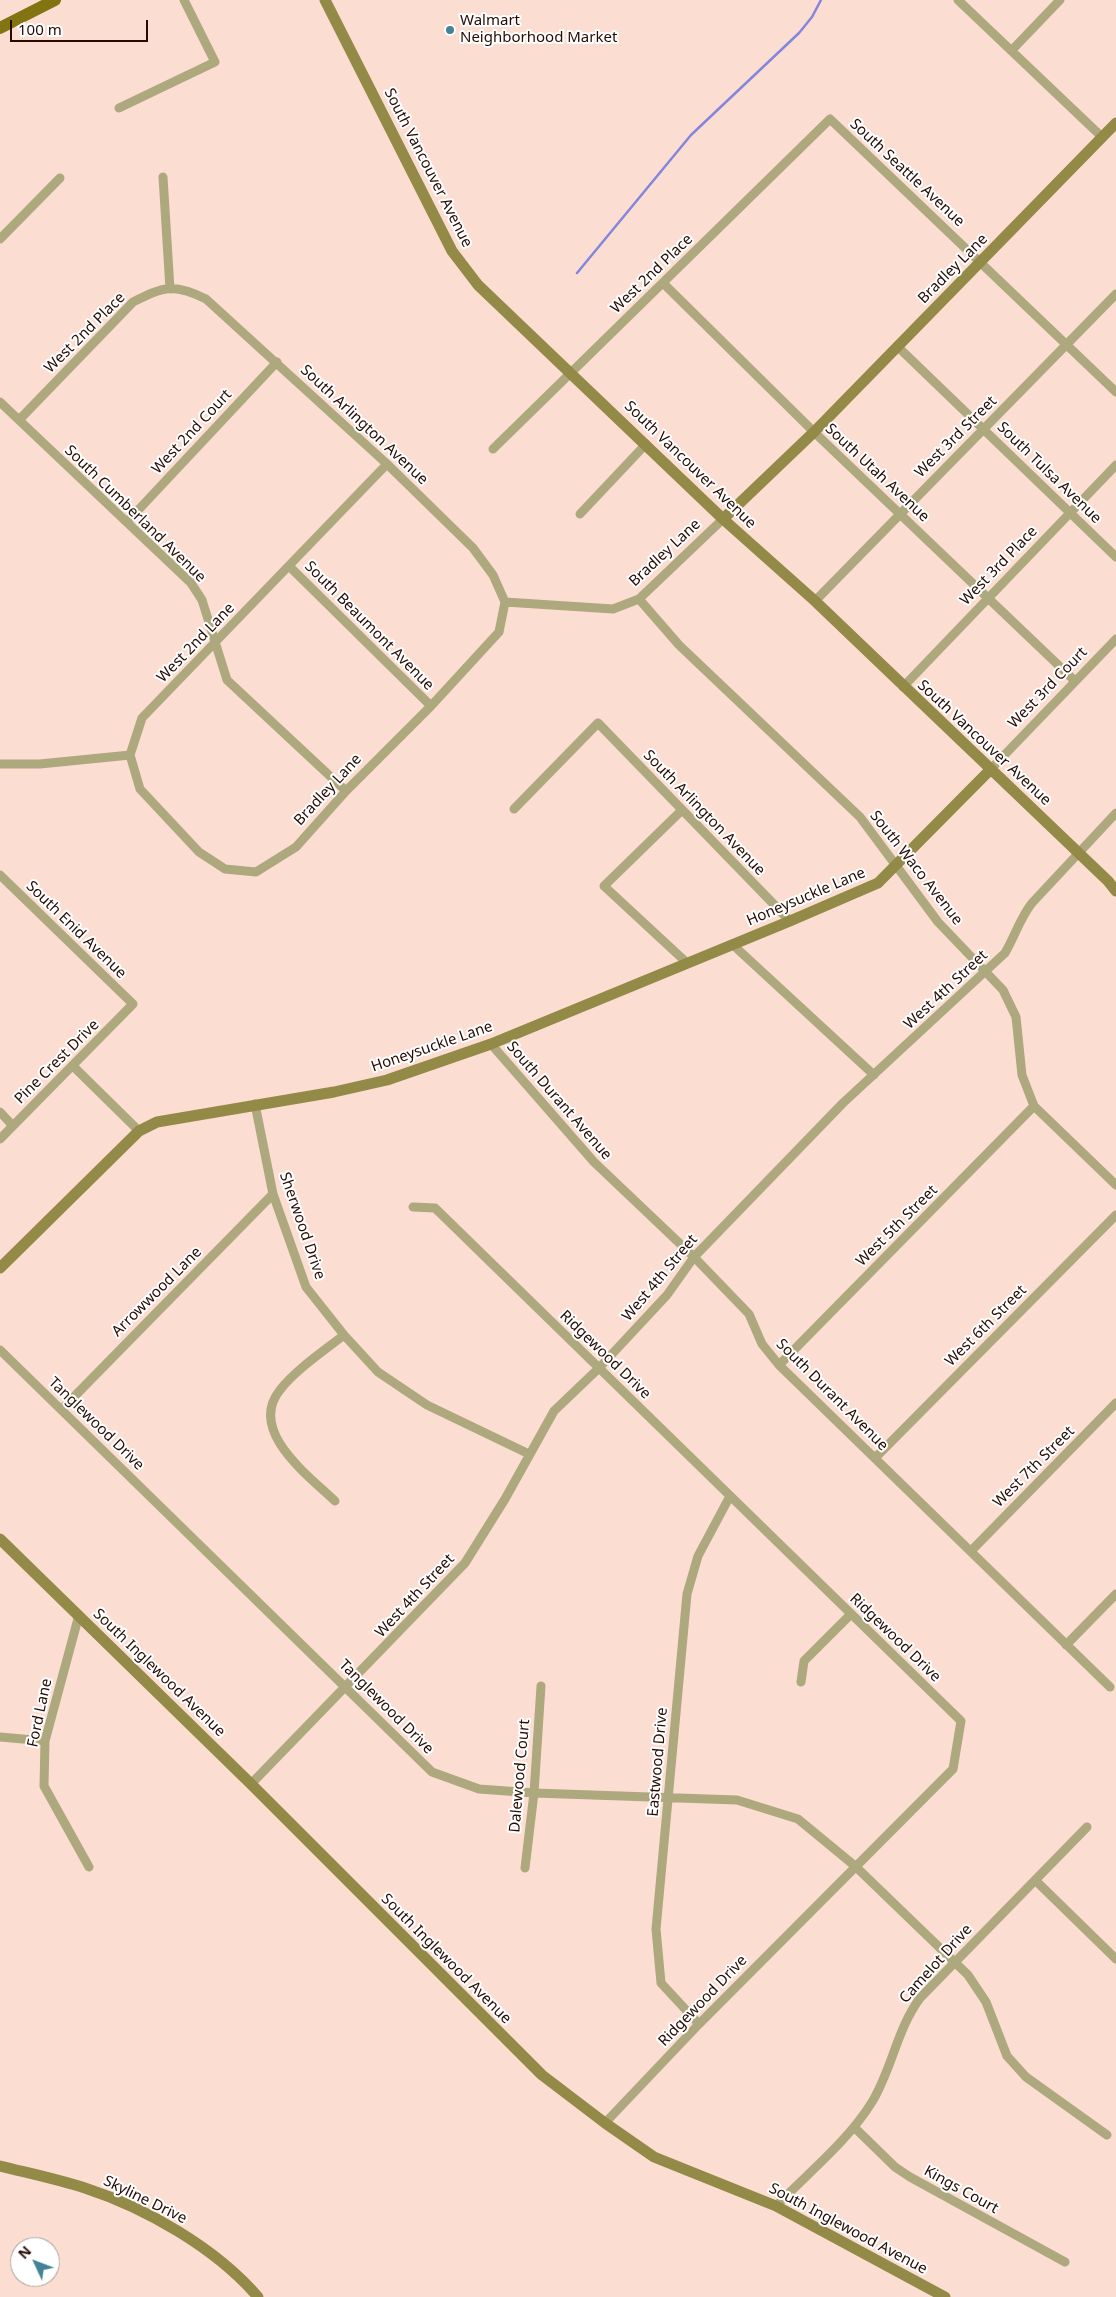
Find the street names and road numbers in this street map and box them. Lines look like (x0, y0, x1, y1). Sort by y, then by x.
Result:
street label: South Vancouver Avenue (380, 86, 476, 250)
street label: South Seattle Avenue (846, 115, 968, 231)
street label: West 2nd Place (607, 230, 697, 318)
street label: Bradley Lane (915, 231, 991, 307)
street label: West 2nd Place (41, 289, 129, 377)
street label: South Arlington Avenue (297, 361, 431, 489)
street label: West 2nd Court (148, 386, 236, 478)
street label: West 3rd Street (911, 392, 1001, 482)
street label: South Vancouver Avenue (620, 397, 760, 533)
street label: South Tulsa Avenue (993, 419, 1105, 527)
street label: South Utah Avenue (821, 420, 933, 526)
street label: South Cumberland Avenue (61, 442, 209, 586)
street label: Bradley Lane (626, 515, 704, 591)
street label: West 3rd Place (957, 523, 1041, 609)
street label: South Beaumont Avenue (301, 558, 437, 694)
street label: West 2nd Lane (154, 599, 238, 687)
street label: West 3rd Court (1005, 644, 1091, 732)
street label: South Vancouver Avenue (914, 676, 1054, 810)
street label: South Arlington Avenue (639, 747, 769, 879)
street label: Bradley Lane (290, 751, 366, 829)
street label: South Waco Avenue (866, 807, 966, 929)
street label: Honeysuckle Lane (744, 864, 868, 930)
street label: South Enid Avenue (22, 878, 130, 982)
street label: West 4th Street (900, 947, 992, 1033)
street label: Pine Crest Drive (11, 1016, 103, 1108)
street label: Honeysuckle Lane (369, 1018, 495, 1076)
street label: South Durant Avenue (503, 1038, 615, 1164)
street label: Sherwood Drive (275, 1170, 329, 1282)
street label: West 5th Street (853, 1182, 941, 1270)
street label: West 4th Street (619, 1231, 701, 1325)
street label: Arrowwood Lane (108, 1243, 206, 1341)
street label: West 6th Street (942, 1282, 1030, 1370)
street label: Ridgewood Drive (556, 1307, 654, 1403)
street label: South Durant Avenue (772, 1335, 892, 1455)
street label: Tanglewood Drive (44, 1374, 148, 1474)
street label: West 7th Street (990, 1423, 1078, 1511)
street label: West 4th Street (372, 1550, 458, 1642)
street label: Ridgewood Drive (846, 1590, 944, 1686)
street label: South Inglewood Avenue (89, 1605, 229, 1741)
street label: Tanglewood Drive (335, 1656, 437, 1758)
street label: Ford Lane (24, 1677, 56, 1749)
street label: Eastwood Drive (644, 1707, 672, 1817)
street label: Dalewood Court (506, 1718, 534, 1834)
street label: South Inglewood Avenue (377, 1890, 515, 2028)
street label: Camelot Drive (896, 1921, 976, 2007)
street label: Ridgewood Drive (655, 1952, 751, 2050)
street label: Kings Court (921, 2162, 1001, 2218)
street label: Skyline Drive (100, 2172, 190, 2228)
street label: South Inglewood Avenue (766, 2180, 930, 2278)

